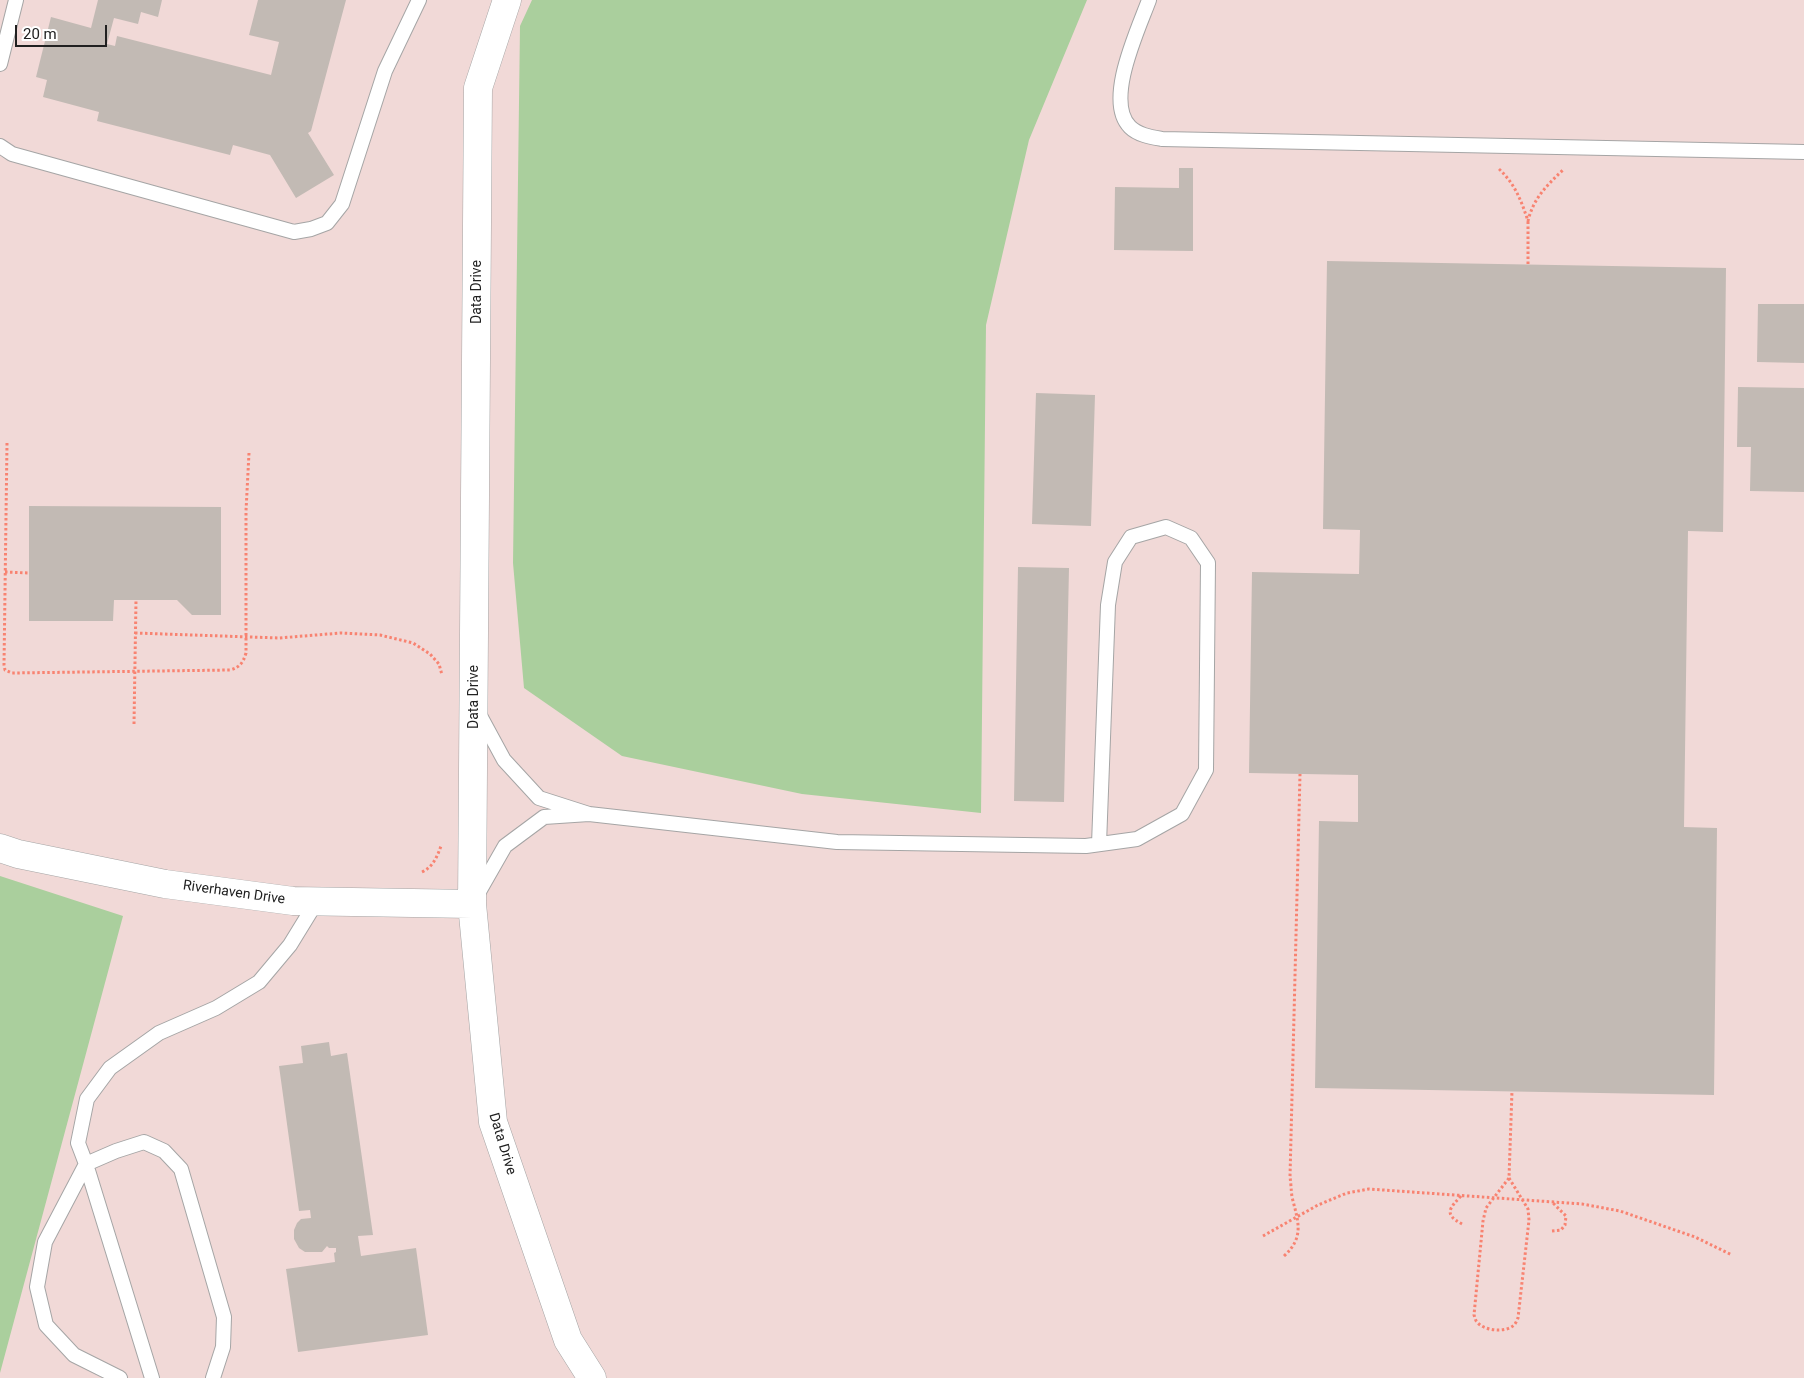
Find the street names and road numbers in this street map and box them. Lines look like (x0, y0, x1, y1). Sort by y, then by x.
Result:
street label: Data Drive (469, 260, 485, 324)
street label: Data Drive (466, 665, 482, 729)
street label: Riverhaven Drive (182, 878, 286, 908)
street label: Data Drive (485, 1111, 519, 1177)

